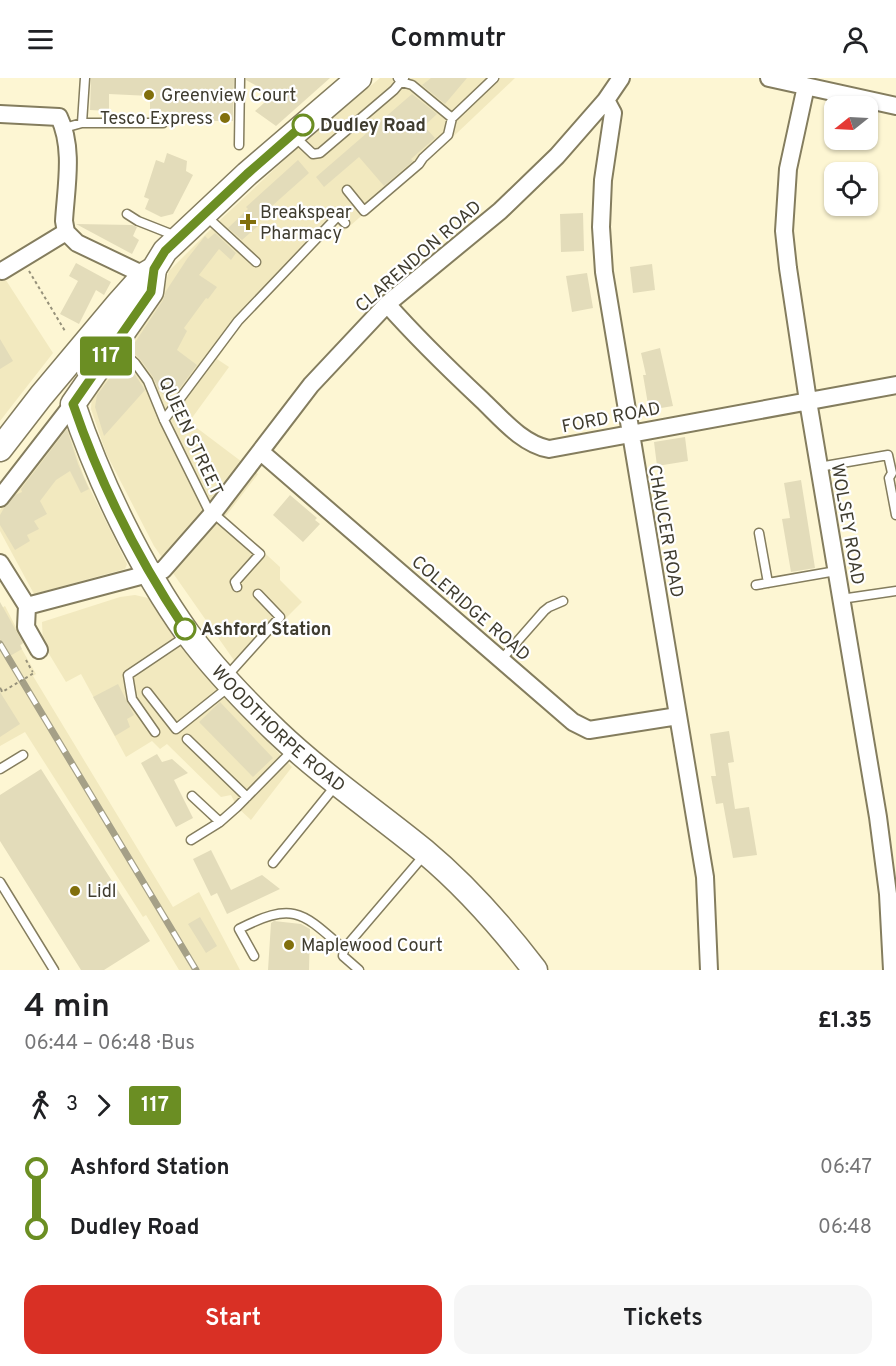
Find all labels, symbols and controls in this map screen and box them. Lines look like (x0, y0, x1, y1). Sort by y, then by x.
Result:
text: Commutr (390, 22, 506, 56)
icon: menu (24, 23, 57, 56)
icon: person (839, 23, 872, 56)
place label: Greenview Court (161, 85, 296, 108)
marker: Greenview Court (142, 88, 156, 102)
north arrow (824, 96, 878, 150)
map controls (824, 96, 878, 216)
place label: Tesco Express (100, 108, 213, 131)
marker: Tesco Express (218, 111, 232, 125)
marker: Dudley Road (292, 114, 314, 136)
place label: Dudley Road (320, 115, 426, 138)
button: locate (824, 162, 878, 216)
street label: CLARENDON ROAD (351, 196, 487, 318)
place label: Breakspear Pharmacy (260, 202, 352, 246)
marker: Breakspear Pharmacy (241, 215, 255, 229)
line badge: 117 (72, 336, 140, 376)
text: 117 (92, 343, 120, 370)
street label: QUEEN STREET (152, 373, 227, 500)
street label: FORD ROAD (560, 398, 663, 439)
street label: WOLSEY ROAD (825, 462, 869, 587)
street label: CHAUCER ROAD (642, 463, 688, 599)
street label: COLERIDGE ROAD (406, 551, 534, 667)
marker: Ashford Station (174, 618, 196, 640)
place label: Ashford Station (201, 619, 331, 642)
street label: WOODTHORPE ROAD (206, 661, 349, 798)
place label: Lidl (87, 881, 116, 904)
marker: Lidl (68, 884, 82, 898)
place label: Maplewood Court (301, 935, 443, 958)
marker: Maplewood Court (282, 938, 296, 952)
text: 4 min (24, 987, 110, 1029)
text: £1.35 (818, 1008, 872, 1035)
text: 06:44 – 06:48 · Bus (24, 1031, 195, 1057)
icon: walk (24, 1089, 57, 1122)
icon: forward (87, 1089, 120, 1122)
text: 3 (66, 1092, 78, 1118)
text: 117 (141, 1092, 169, 1119)
text: Ashford Station (70, 1155, 229, 1182)
text: 06:47 (820, 1155, 872, 1181)
text: Dudley Road (70, 1215, 199, 1242)
text: 06:48 (818, 1215, 872, 1241)
button: Start (24, 1285, 442, 1354)
button: Tickets (454, 1285, 872, 1354)

